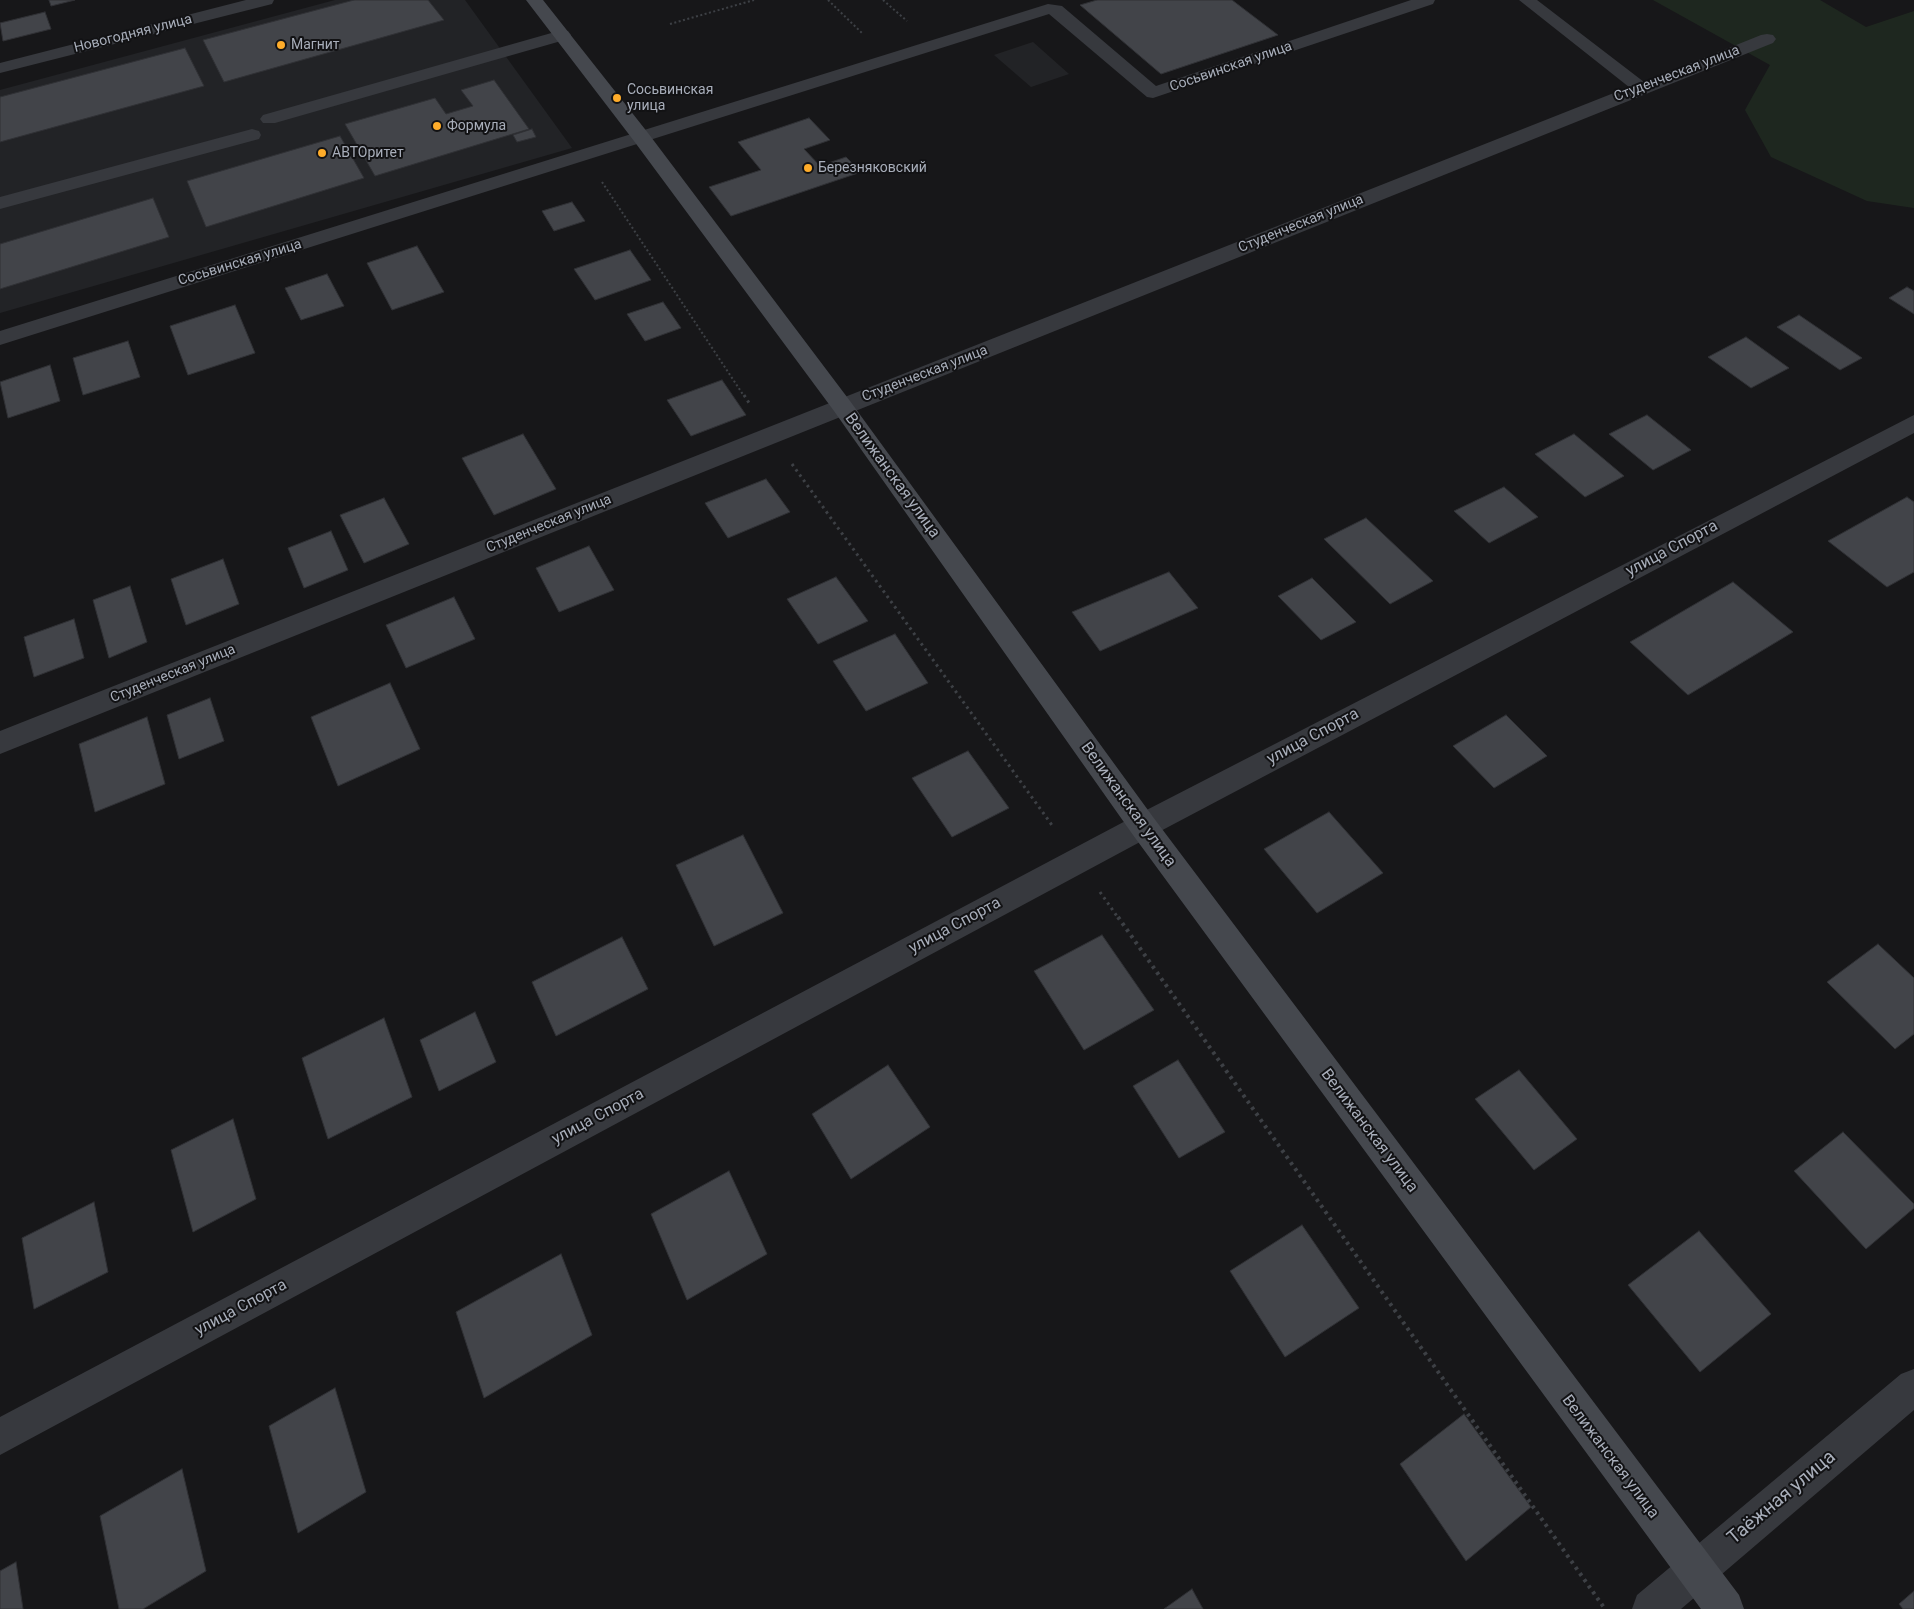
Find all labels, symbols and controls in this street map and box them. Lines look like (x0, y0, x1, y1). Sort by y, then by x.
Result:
street label: Новогодняя улица (72, 11, 194, 57)
place label: Магнит (291, 37, 340, 53)
street label: Сосьвинская улица (1168, 38, 1294, 96)
marker: Магнит (275, 39, 287, 51)
street label: Студенческая улица (1612, 42, 1742, 106)
place label: Сосьвинская улица (627, 82, 713, 114)
marker: Сосьвинская улица (611, 92, 623, 104)
place label: Формула (447, 118, 506, 134)
marker: Формула (431, 120, 443, 132)
place label: АВТОритет (332, 145, 404, 161)
marker: АВТОритет (316, 147, 328, 159)
place label: Березняковский (818, 160, 927, 176)
marker: Березняковский (802, 162, 814, 174)
street label: Студенческая улица (1236, 191, 1366, 257)
street label: Сосьвинская улица (176, 236, 304, 290)
street label: Студенческая улица (860, 342, 990, 406)
street label: Велижанская улица (840, 410, 944, 542)
street label: Студенческая улица (484, 491, 614, 557)
street label: улица Спорта (1623, 517, 1721, 581)
street label: Студенческая улица (108, 641, 238, 707)
street label: улица Спорта (1264, 705, 1362, 769)
street label: Велижанская улица (1076, 739, 1180, 871)
street label: улица Спорта (906, 894, 1004, 958)
street label: Велижанская улица (1316, 1066, 1422, 1196)
street label: улица Спорта (549, 1085, 647, 1149)
street label: улица Спорта (192, 1276, 290, 1340)
street label: Велижанская улица (1557, 1392, 1663, 1522)
street label: Таёжная улица (1723, 1446, 1841, 1550)

